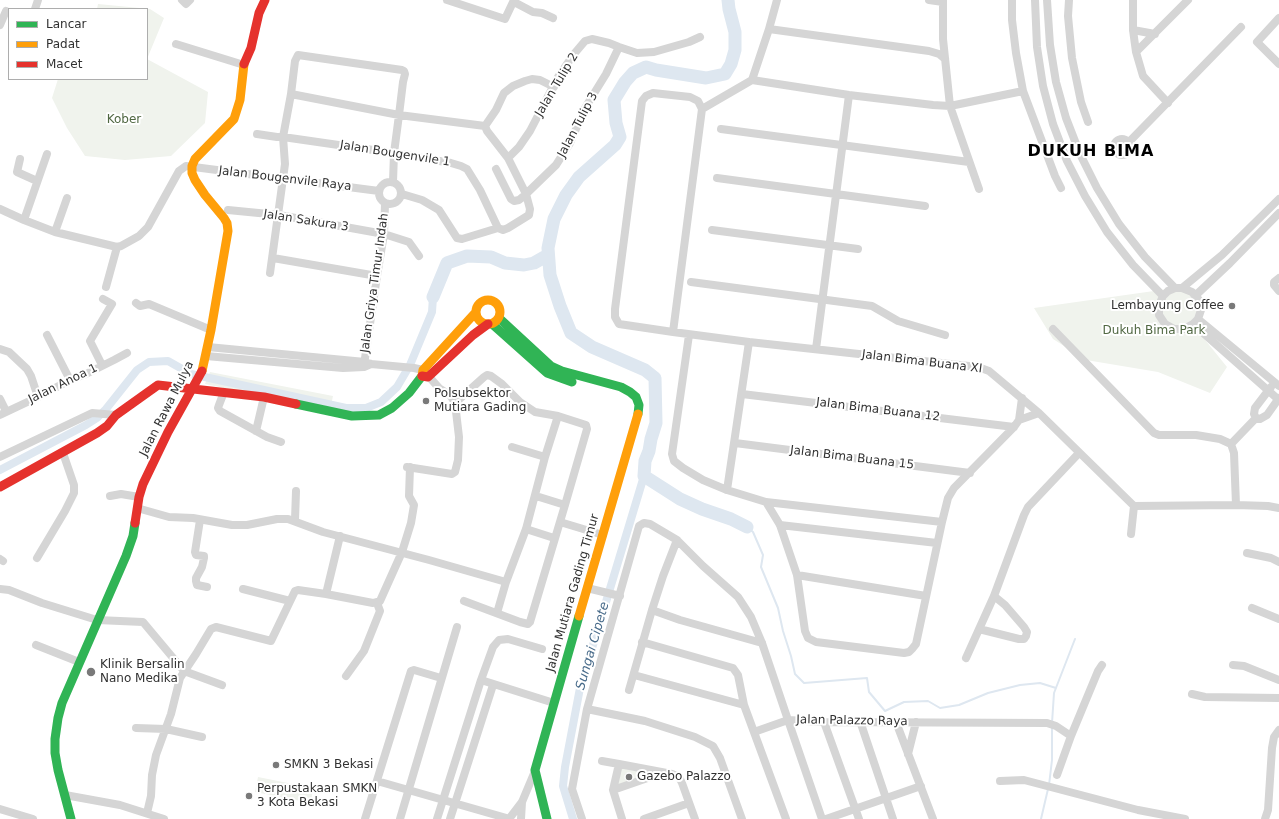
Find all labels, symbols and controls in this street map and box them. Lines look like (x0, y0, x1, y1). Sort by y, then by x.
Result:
legend (8, 8, 148, 80)
text: Lancar (46, 17, 87, 31)
text: Padat (46, 37, 80, 51)
street label: Jalan Tulip 2 (532, 50, 582, 120)
text: Macet (46, 57, 82, 71)
street label: Jalan Tulip 3 (555, 90, 601, 160)
park label: Kober (107, 113, 141, 127)
street label: Jalan Bougenvile 1 (339, 138, 451, 170)
district label: DUKUH BIMA (1028, 142, 1154, 162)
street label: Jalan Bougenvile Raya (218, 164, 352, 194)
street label: Jalan Sakura 3 (262, 207, 350, 235)
street label: Jalan Griya Timur Indah (358, 212, 392, 354)
place label: Lembayung Coffee (1111, 299, 1224, 313)
marker: Lembayung Coffee (1227, 301, 1237, 311)
park label: Dukuh Bima Park (1103, 324, 1205, 338)
street label: Jalan Bima Buana XI (861, 347, 983, 377)
street label: Jalan Rawa Mulya (137, 359, 197, 459)
street label: Jalan Anoa 1 (26, 361, 100, 407)
place label: Polsubsektor Mutiara Gading (434, 387, 526, 415)
street label: Jalan Bima Buana 12 (815, 395, 941, 425)
marker: Polsubsektor Mutiara Gading (421, 396, 431, 406)
street label: Jalan Bima Buana 15 (789, 443, 915, 473)
street label: Jalan Mutiara Gading Timur (544, 512, 602, 674)
water label: Sungai Cipete (573, 600, 613, 692)
place label: Klinik Bersalin Nano Medika (100, 658, 185, 686)
marker: Klinik Bersalin Nano Medika (85, 666, 97, 678)
street label: Jalan Palazzo Raya (796, 713, 908, 729)
place label: SMKN 3 Bekasi (284, 758, 373, 772)
marker: SMKN 3 Bekasi (271, 760, 281, 770)
place label: Gazebo Palazzo (637, 770, 731, 784)
marker: Gazebo Palazzo (624, 772, 634, 782)
place label: Perpustakaan SMKN 3 Kota Bekasi (257, 782, 377, 810)
marker: Perpustakaan SMKN 3 Kota Bekasi (244, 791, 254, 801)

